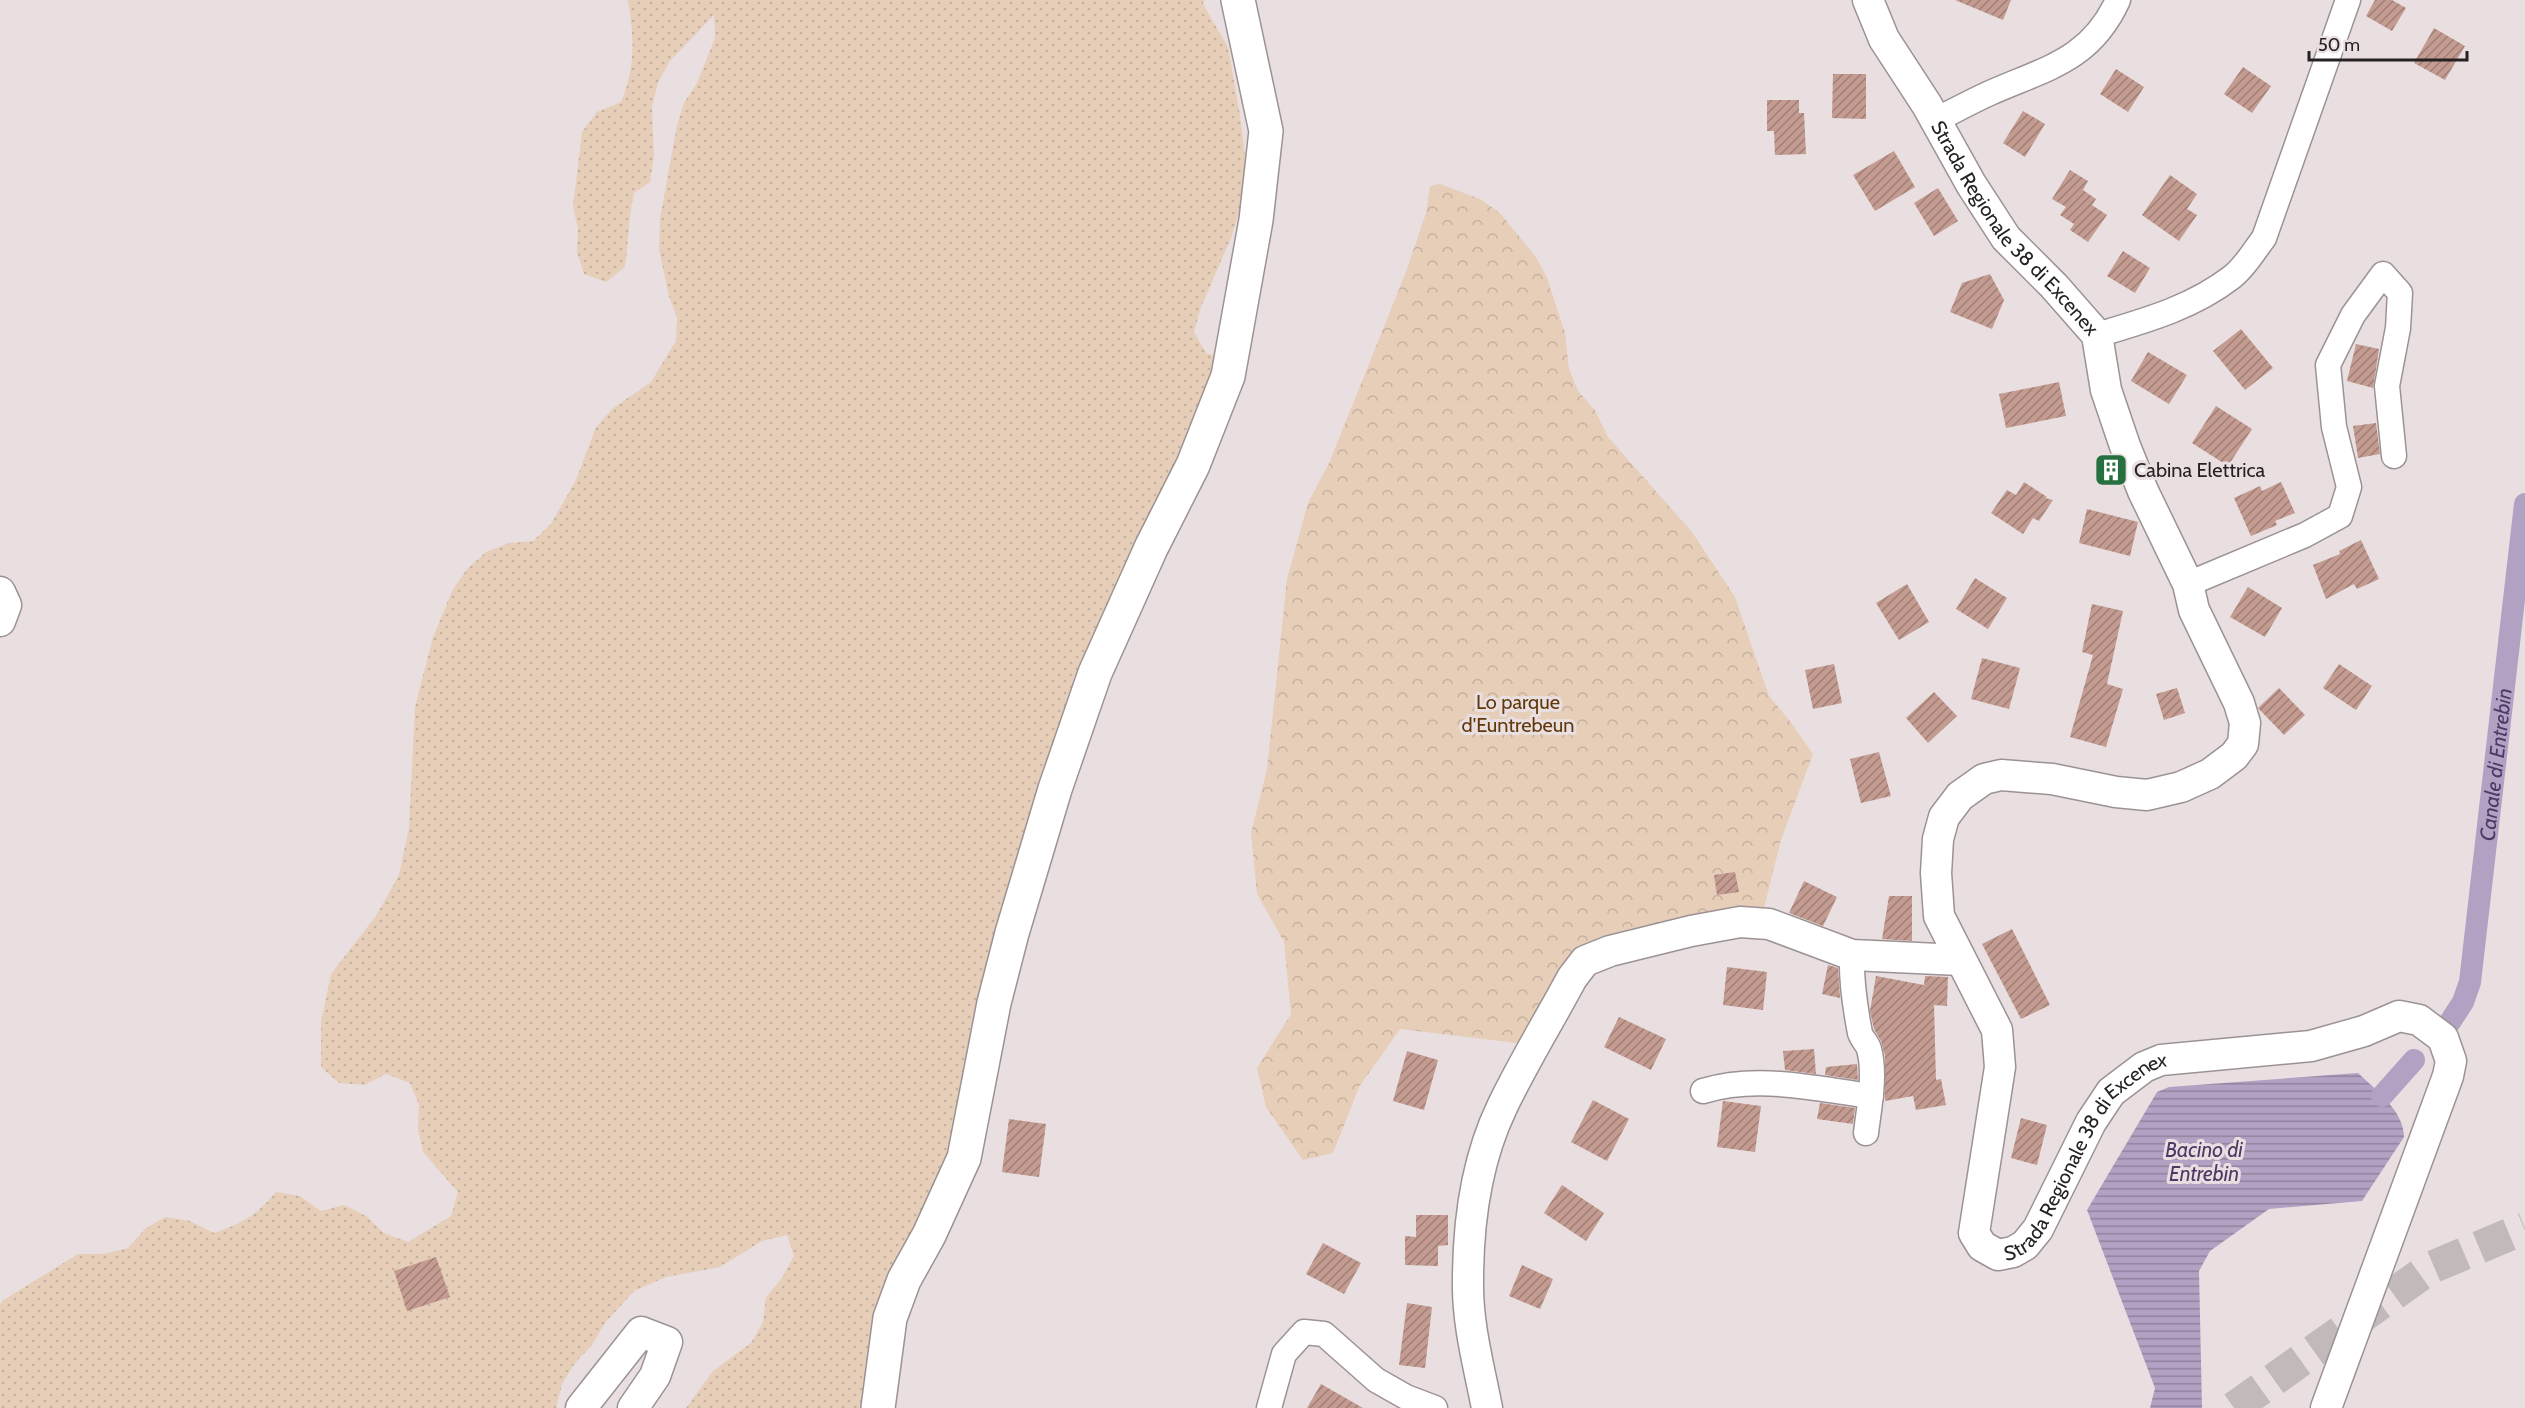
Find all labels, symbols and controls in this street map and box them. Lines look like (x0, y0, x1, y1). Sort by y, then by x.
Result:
scale bar (2309, 24, 2466, 62)
text: 50 m (2318, 34, 2360, 56)
street label: Strada Regionale 38 di Excenex (1926, 117, 2104, 341)
building icon: Cabina Elettrica (2093, 452, 2129, 488)
place label: Cabina Elettrica (2134, 458, 2266, 482)
water label: Canale di Entrebin (2474, 687, 2516, 842)
park label: Lo parque d'Euntrebeun (1462, 690, 1574, 737)
street label: Strada Regionale 38 di Excenex (2002, 1047, 2168, 1266)
water label: Bacino di Entrebin (2165, 1137, 2243, 1186)

